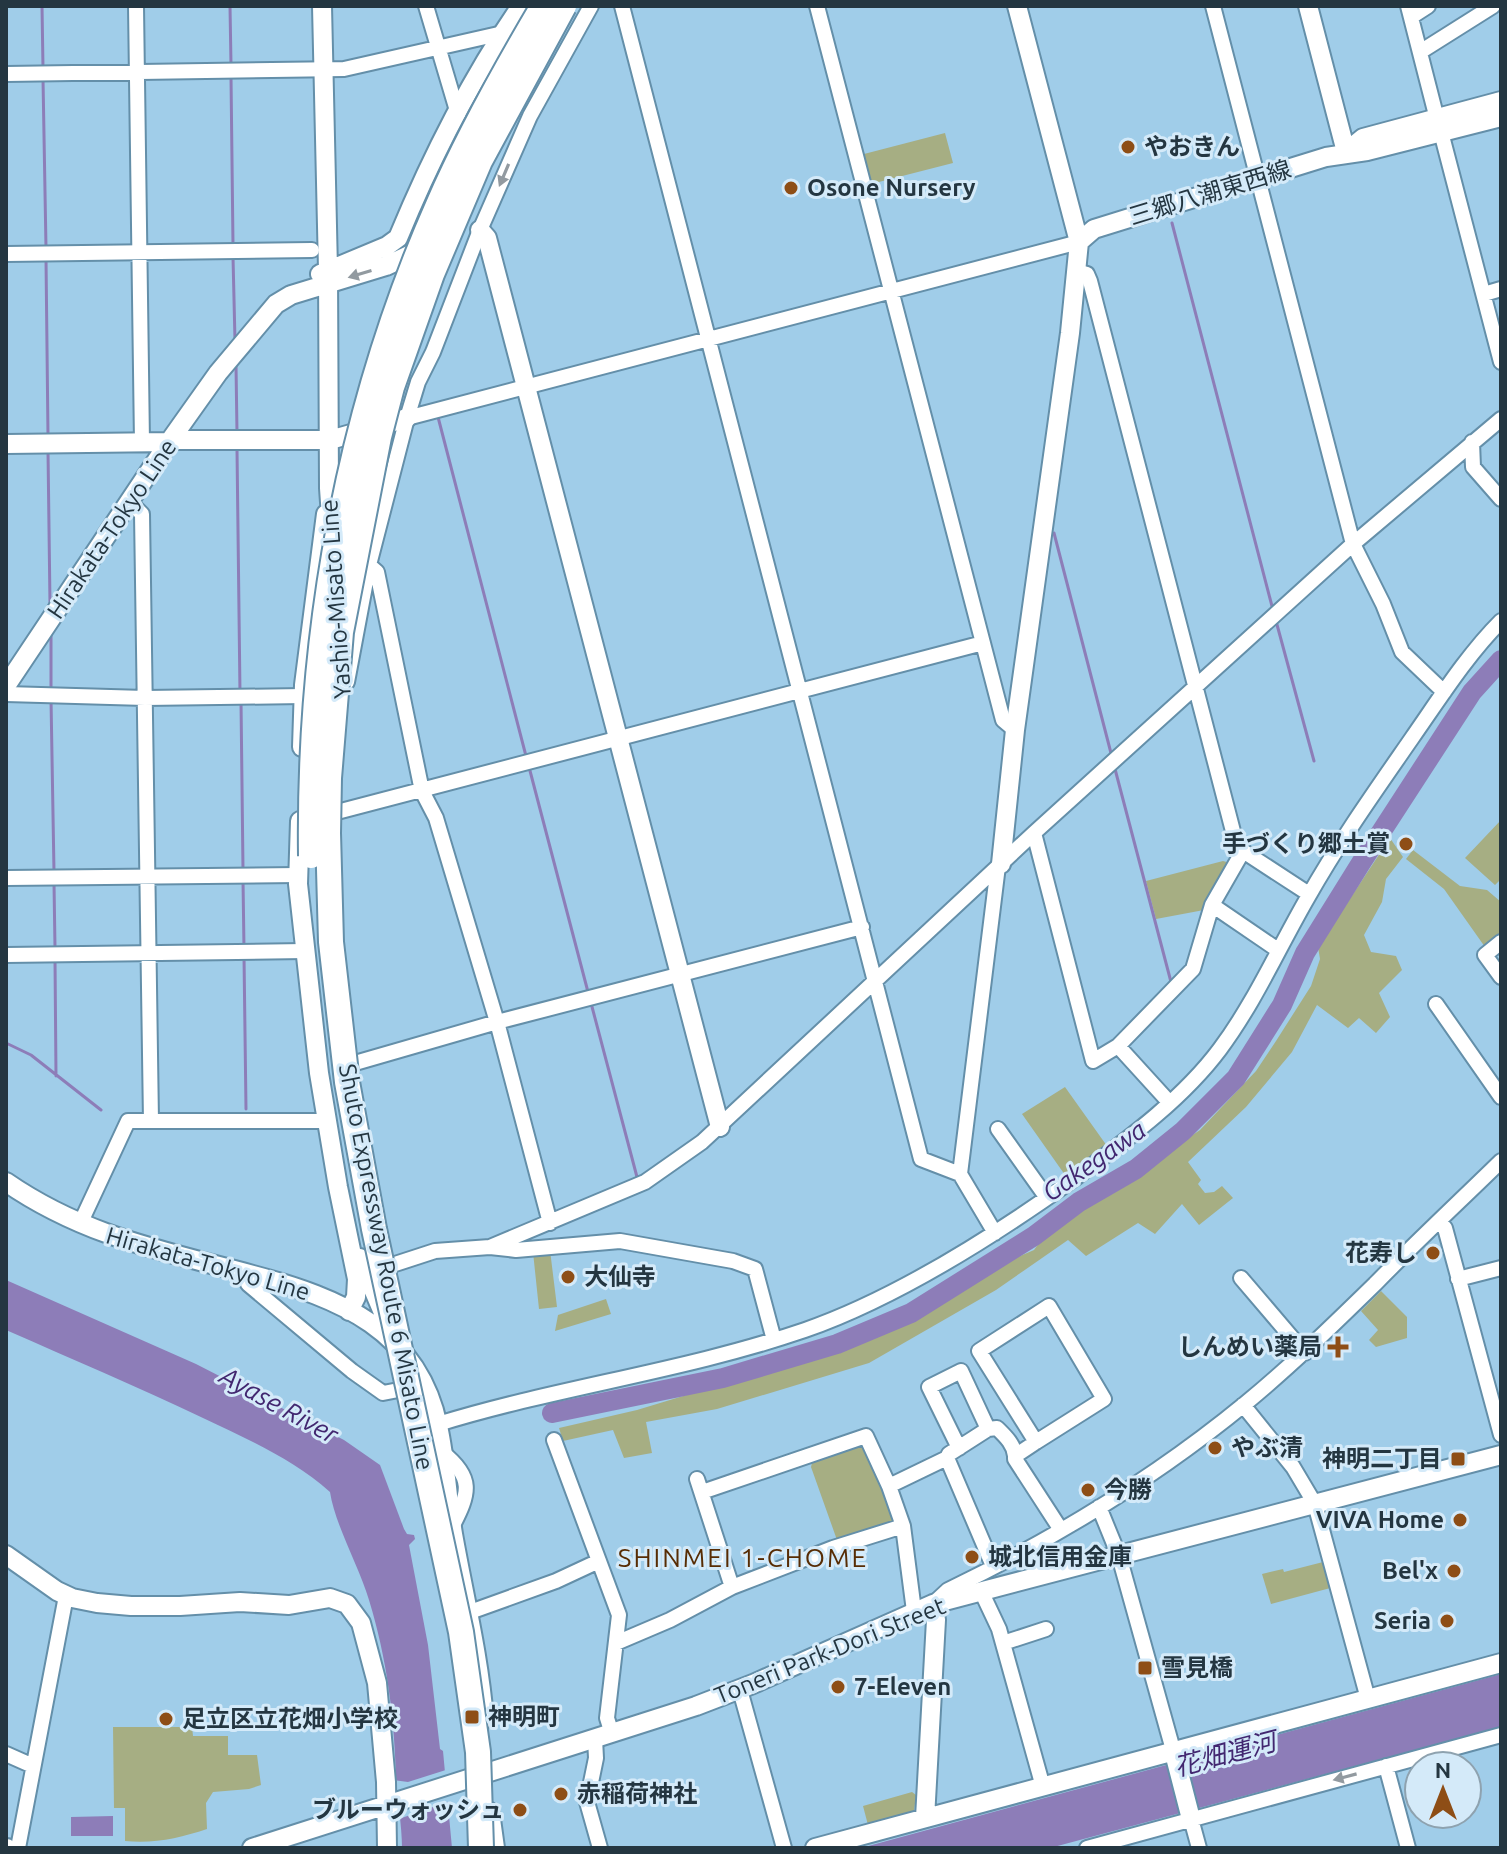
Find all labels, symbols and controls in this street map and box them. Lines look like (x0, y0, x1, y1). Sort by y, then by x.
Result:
place label: やおきん (1144, 133, 1240, 160)
marker: やおきん (1119, 138, 1137, 156)
street label: 三郷八潮東西線 (1126, 155, 1294, 230)
one-way arrow (498, 163, 511, 186)
place label: Osone Nursery (807, 174, 976, 201)
marker: Osone Nursery (782, 179, 800, 197)
one-way arrow (348, 268, 372, 281)
street label: Hirakata-Tokyo Line (42, 434, 182, 624)
street label: Yashio-Misato Line (315, 498, 356, 700)
place label: 手づくり郷土賞 (1222, 830, 1390, 857)
marker: 手づくり郷土賞 (1397, 835, 1415, 853)
street label: Shuto Expressway Route 6 Misato Line (334, 1062, 439, 1472)
water label: Gakegawa (1037, 1114, 1151, 1207)
street label: Hirakata-Tokyo Line (103, 1222, 313, 1306)
place label: 花寿し (1345, 1239, 1417, 1266)
marker: 花寿し (1424, 1244, 1442, 1262)
place label: 大仙寺 (584, 1263, 656, 1290)
marker: 大仙寺 (559, 1268, 577, 1286)
place label: しんめい薬局 (1178, 1333, 1322, 1360)
marker: しんめい薬局 (1329, 1338, 1347, 1356)
water label: Ayase River (213, 1359, 344, 1449)
place label: やぶ清 (1231, 1434, 1303, 1461)
marker: やぶ清 (1206, 1439, 1224, 1457)
place label: 神明二丁目 (1322, 1445, 1442, 1472)
marker: 神明二丁目 (1449, 1450, 1467, 1468)
place label: 今勝 (1104, 1476, 1152, 1503)
marker: 今勝 (1079, 1481, 1097, 1499)
place label: VIVA Home (1316, 1506, 1444, 1533)
marker: VIVA Home (1451, 1511, 1469, 1529)
district label: SHINMEI 1-CHOME (618, 1543, 868, 1572)
place label: 城北信用金庫 (988, 1543, 1132, 1570)
marker: 城北信用金庫 (963, 1548, 981, 1566)
place label: Bel'x (1382, 1557, 1438, 1584)
marker: Bel'x (1445, 1562, 1463, 1580)
street label: Toneri Park-Dori Street (711, 1592, 950, 1709)
place label: Seria (1374, 1607, 1431, 1634)
marker: Seria (1438, 1612, 1456, 1630)
place label: 雪見橋 (1161, 1654, 1233, 1681)
marker: 雪見橋 (1136, 1659, 1154, 1677)
place label: 7-Eleven (854, 1673, 951, 1700)
marker: 7-Eleven (829, 1678, 847, 1696)
place label: 神明町 (488, 1703, 560, 1730)
place label: 足立区立花畑小学校 (182, 1705, 398, 1732)
marker: 神明町 (463, 1708, 481, 1726)
marker: 足立区立花畑小学校 (157, 1710, 175, 1728)
water label: 花畑運河 (1171, 1725, 1284, 1781)
north arrow (1403, 1750, 1483, 1830)
text: N (1435, 1757, 1451, 1782)
one-way arrow (1332, 1771, 1356, 1784)
place label: 赤稲荷神社 (577, 1780, 697, 1807)
marker: 赤稲荷神社 (552, 1785, 570, 1803)
place label: ブルーウォッシュ (312, 1796, 504, 1823)
marker: ブルーウォッシュ (511, 1801, 529, 1819)

